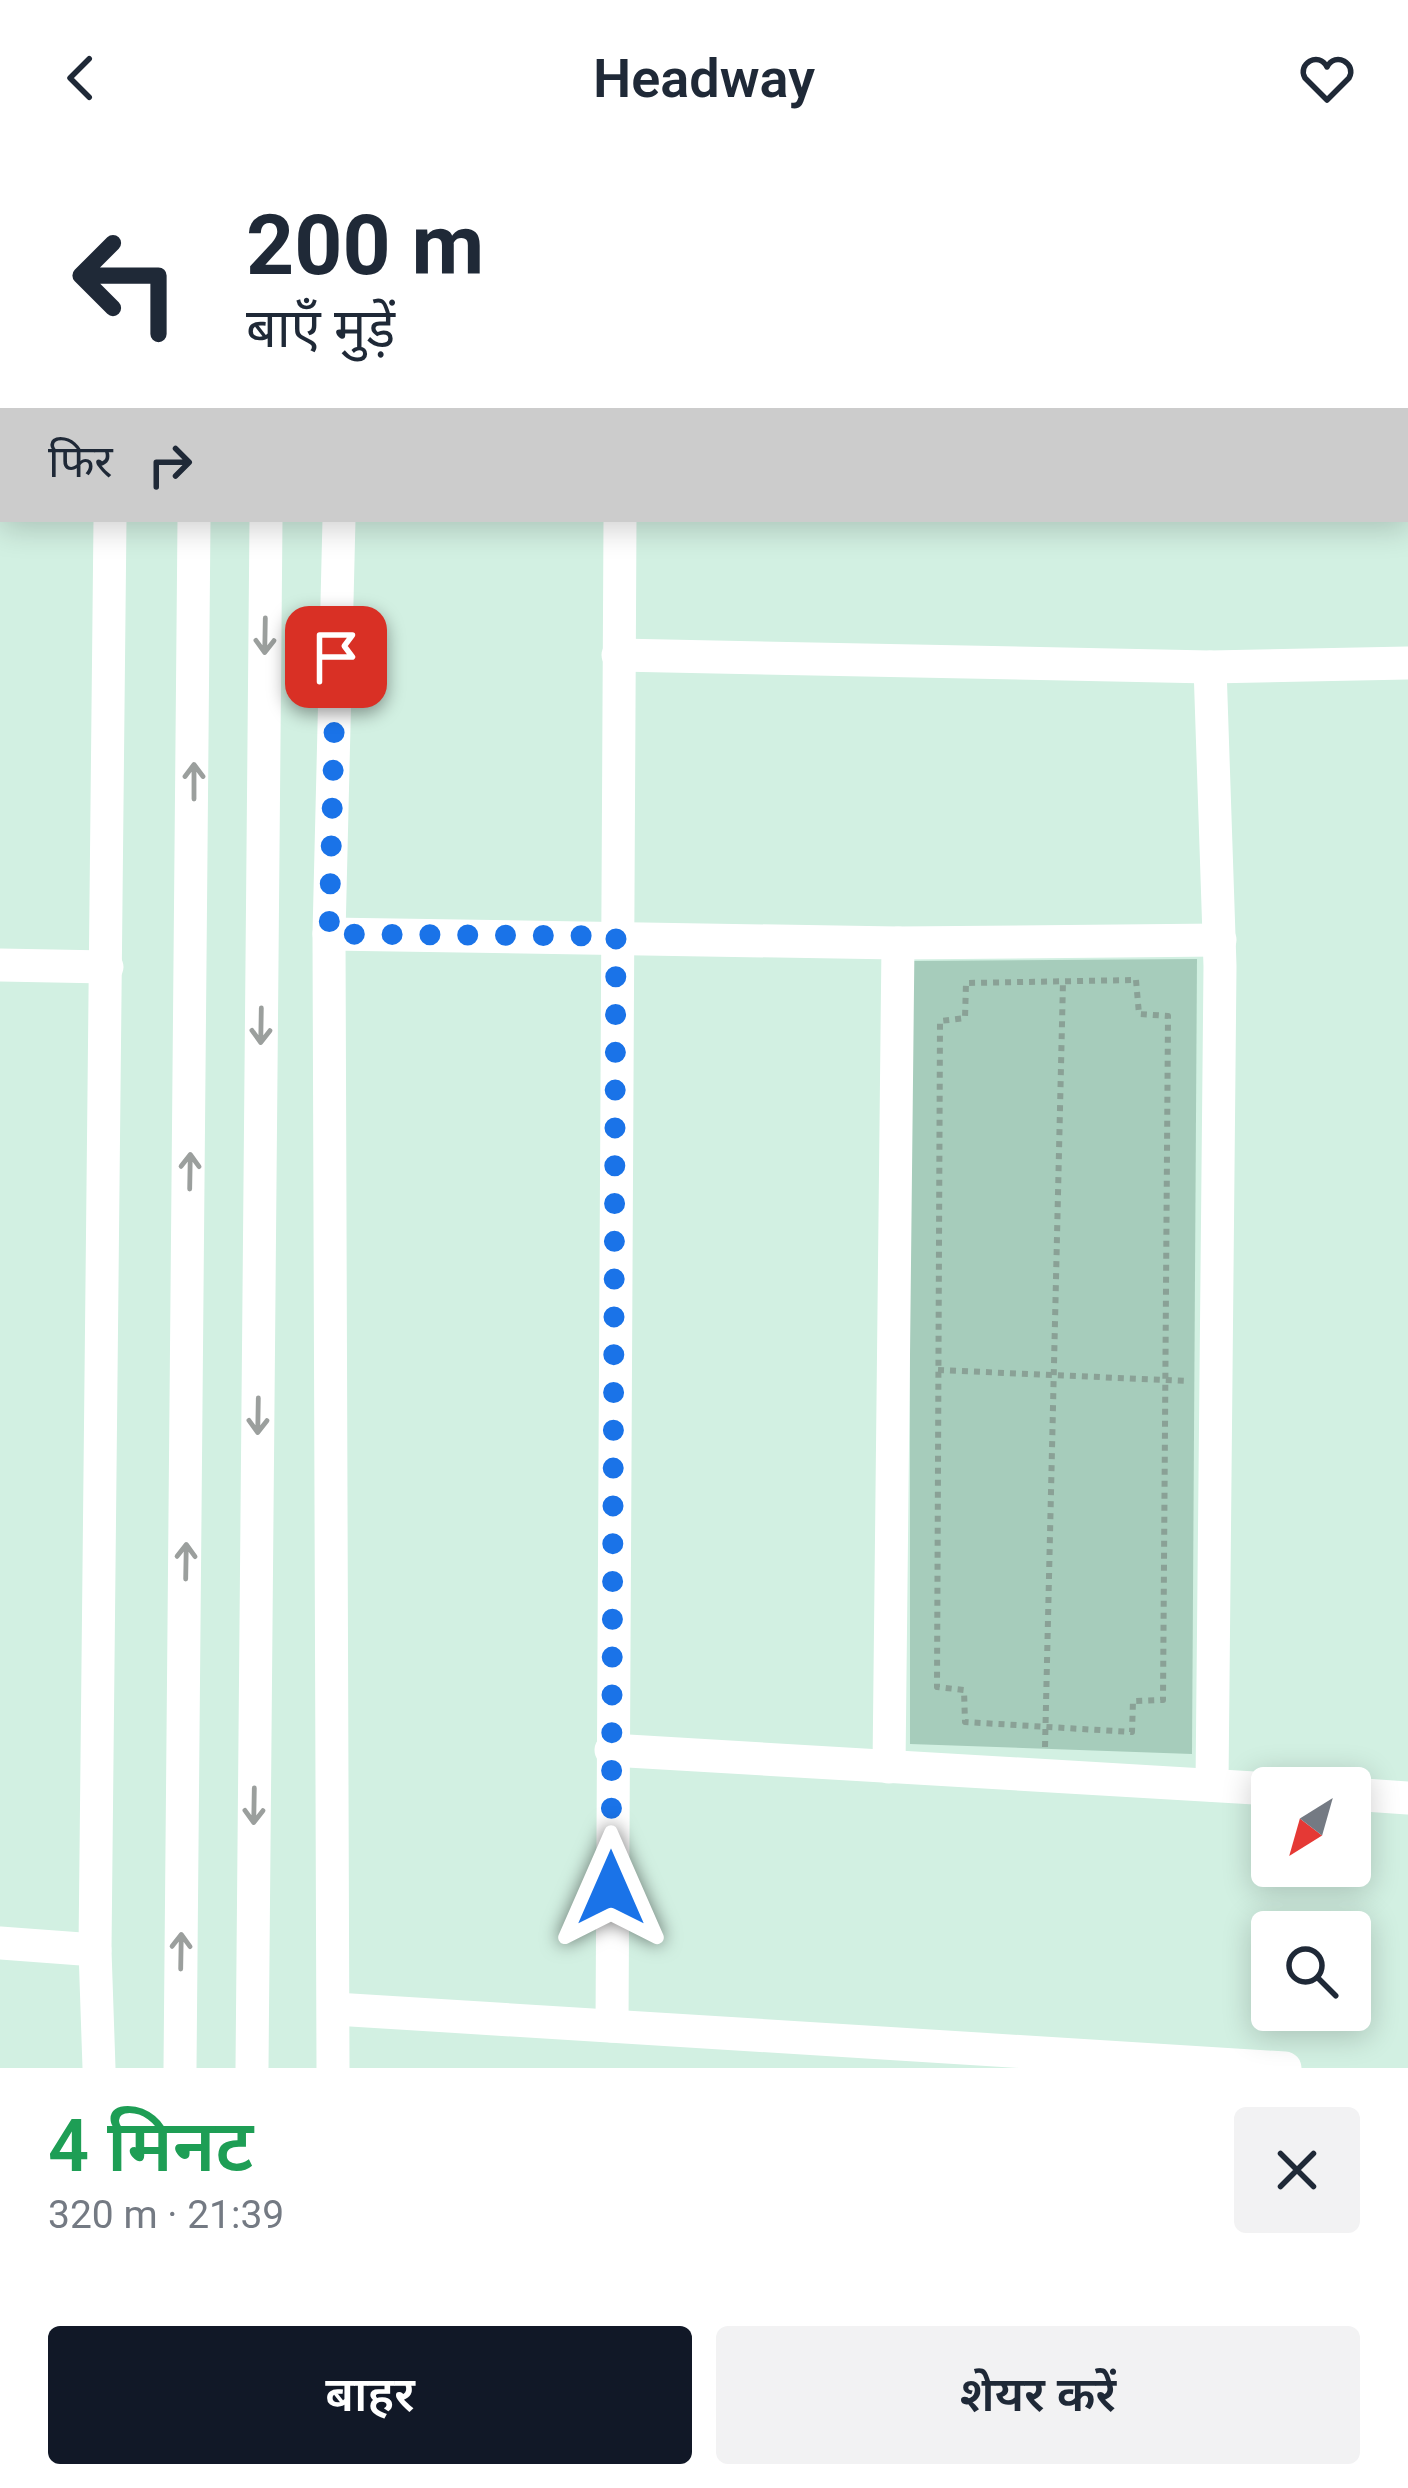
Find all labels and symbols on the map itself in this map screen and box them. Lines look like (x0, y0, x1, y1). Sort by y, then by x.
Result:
pin (285, 606, 387, 708)
one-way arrow (254, 616, 276, 655)
one-way arrow (183, 762, 205, 801)
one-way arrow (250, 1006, 273, 1045)
one-way arrow (179, 1152, 201, 1191)
one-way arrow (247, 1396, 269, 1435)
one-way arrow (174, 1542, 197, 1581)
north arrow (1251, 1767, 1371, 1887)
one-way arrow (243, 1786, 265, 1825)
position arrow (548, 1825, 674, 1951)
one-way arrow (170, 1932, 192, 1971)

